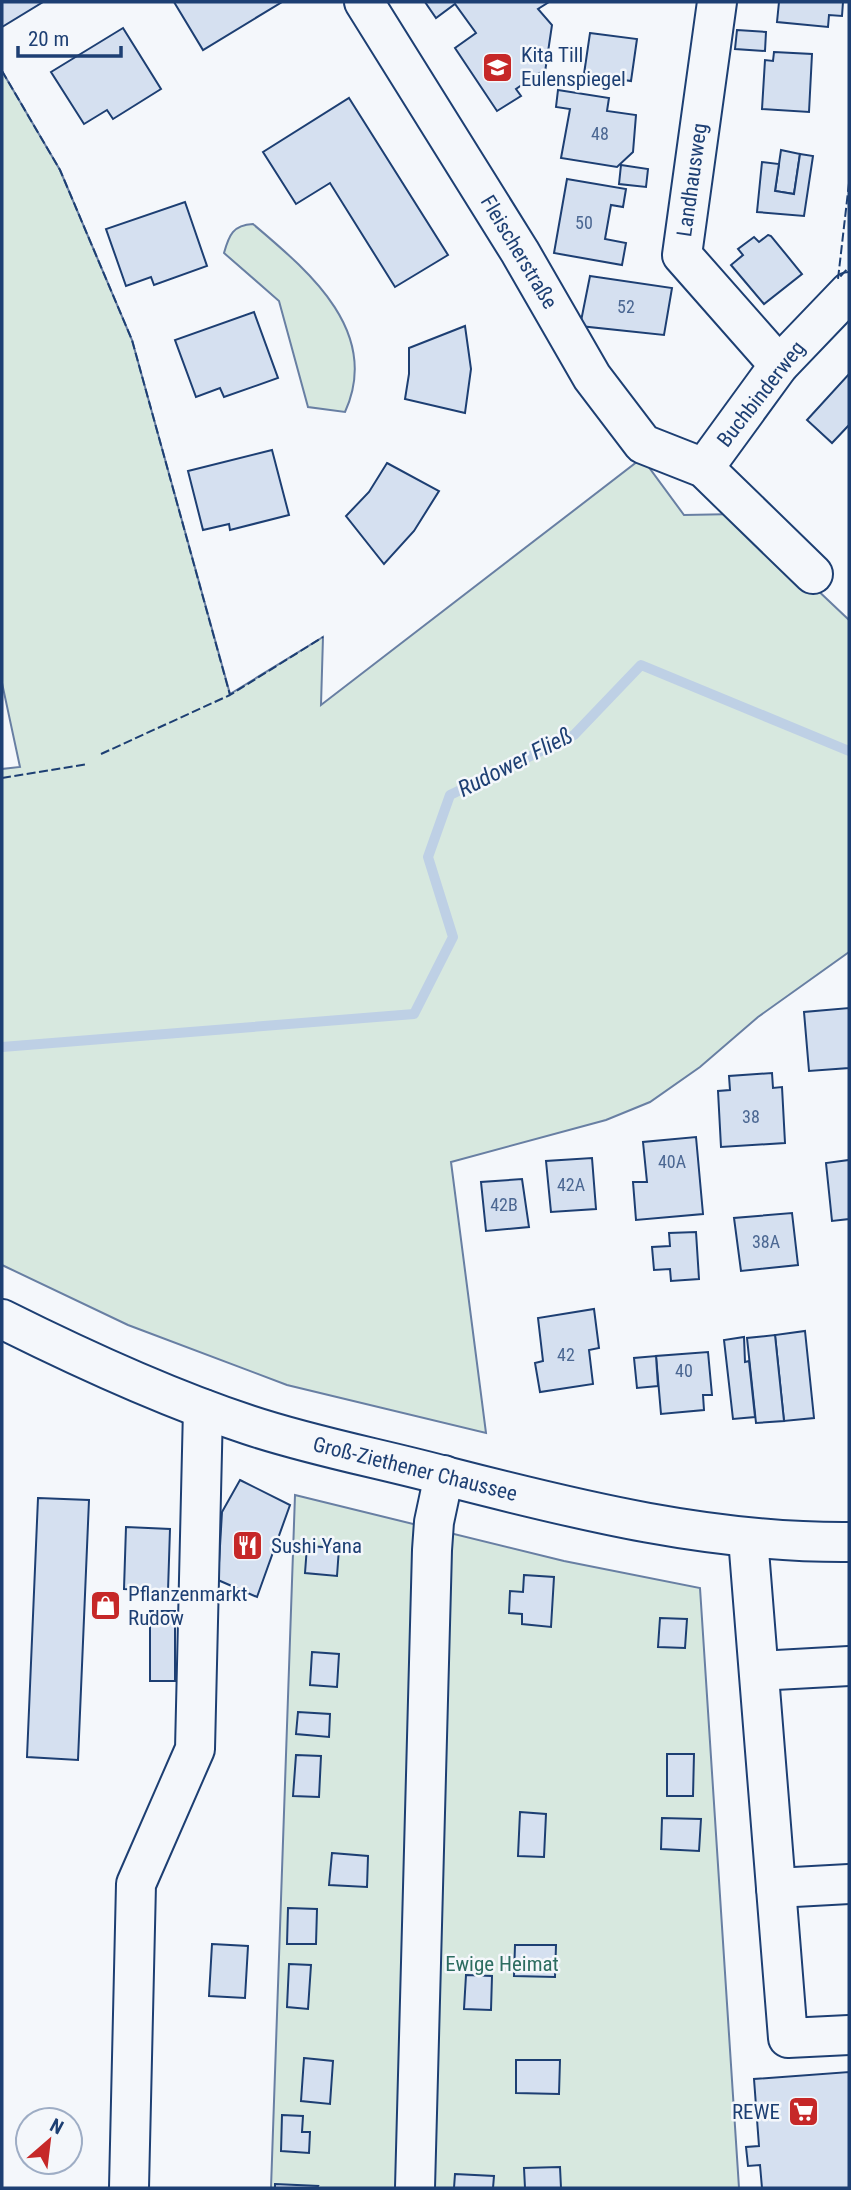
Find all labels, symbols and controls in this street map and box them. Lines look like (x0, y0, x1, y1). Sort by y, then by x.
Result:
scale bar (18, 14, 121, 58)
text: 20 m (28, 27, 69, 51)
place label: Kita Till Eulenspiegel (521, 43, 626, 91)
school or university icon: Kita Till Eulenspiegel (481, 50, 515, 84)
street label: Landhausweg (672, 122, 712, 238)
house number: 48 (591, 123, 609, 144)
street label: Fleischerstraße (476, 191, 562, 313)
house number: 50 (575, 212, 593, 233)
house number: 52 (617, 296, 635, 317)
street label: Buchbinderweg (712, 336, 810, 452)
water label: Rudower Fließ (453, 722, 577, 803)
house number: 38 (742, 1106, 760, 1127)
house number: 40A (658, 1151, 687, 1172)
house number: 42A (557, 1174, 586, 1195)
house number: 42B (490, 1194, 518, 1215)
house number: 38A (752, 1231, 781, 1252)
house number: 42 (557, 1344, 575, 1365)
house number: 40 (675, 1360, 693, 1381)
street label: Groß-Ziethener Chaussee (310, 1432, 520, 1506)
restaurant icon: Sushi Yana (231, 1529, 265, 1563)
place label: Sushi Yana (271, 1534, 362, 1558)
place label: Pflanzenmarkt Rudow (128, 1582, 247, 1630)
shop icon: Pflanzenmarkt Rudow (88, 1589, 122, 1623)
park label: Ewige Heimat (445, 1952, 559, 1976)
supermarket icon: REWE (786, 2095, 820, 2129)
place label: REWE (732, 2100, 780, 2124)
north arrow (14, 2106, 84, 2176)
text: N (46, 2114, 67, 2139)

